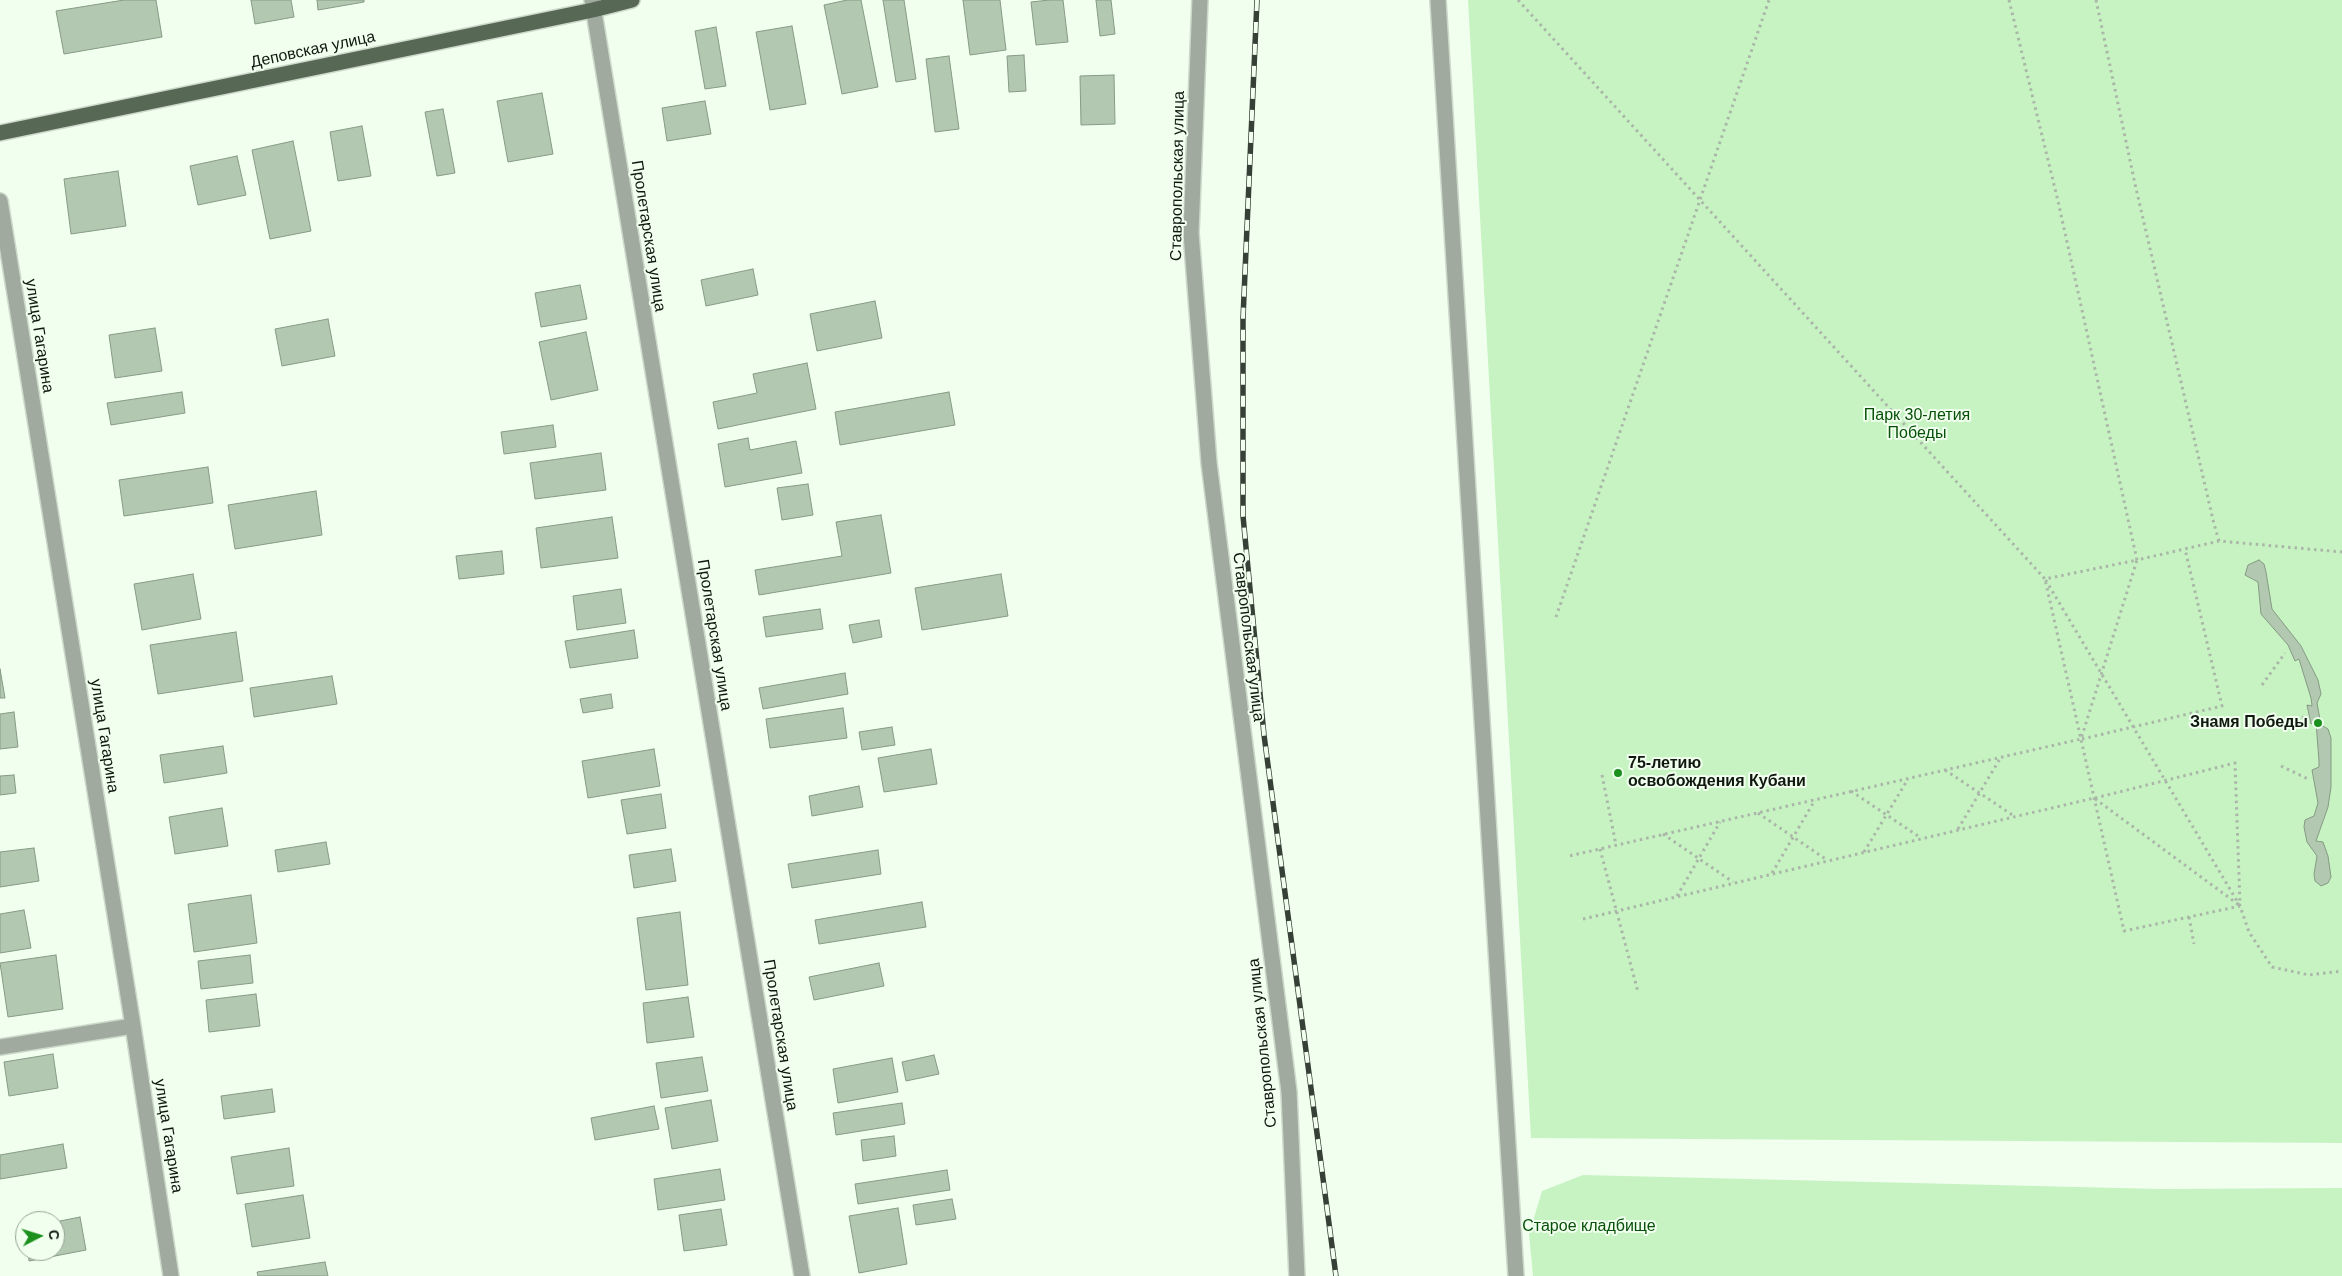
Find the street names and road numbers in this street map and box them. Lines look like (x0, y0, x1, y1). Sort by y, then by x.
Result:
street label: Деповская улица (249, 27, 377, 73)
street label: Ставропольская улица (1167, 91, 1189, 261)
street label: Пролетарская улица (627, 159, 669, 313)
street label: улица Гагарина (21, 278, 57, 394)
street label: Ставропольская улица (1228, 551, 1268, 723)
street label: Пролетарская улица (693, 558, 735, 712)
street label: улица Гагарина (86, 678, 122, 794)
street label: Ставропольская улица (1245, 957, 1281, 1129)
street label: Пролетарская улица (759, 958, 801, 1112)
street label: улица Гагарина (150, 1078, 186, 1194)

